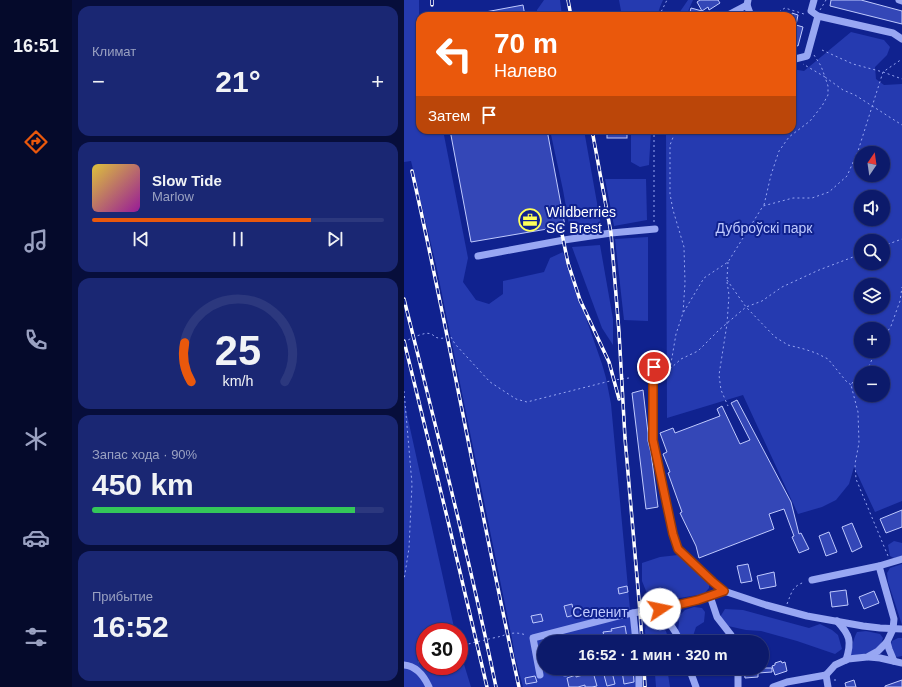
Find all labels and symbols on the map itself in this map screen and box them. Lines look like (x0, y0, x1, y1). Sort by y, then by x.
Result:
north arrow (854, 146, 890, 182)
place label: Wildberries SC Brest (546, 204, 616, 236)
office icon: Wildberries SC Brest (517, 207, 543, 233)
park label: Дуброўскі парк (716, 220, 813, 236)
pin (637, 350, 671, 384)
position arrow (639, 588, 681, 630)
park label: Селенит (572, 604, 628, 620)
speed limit sign: 30 (416, 623, 468, 675)

